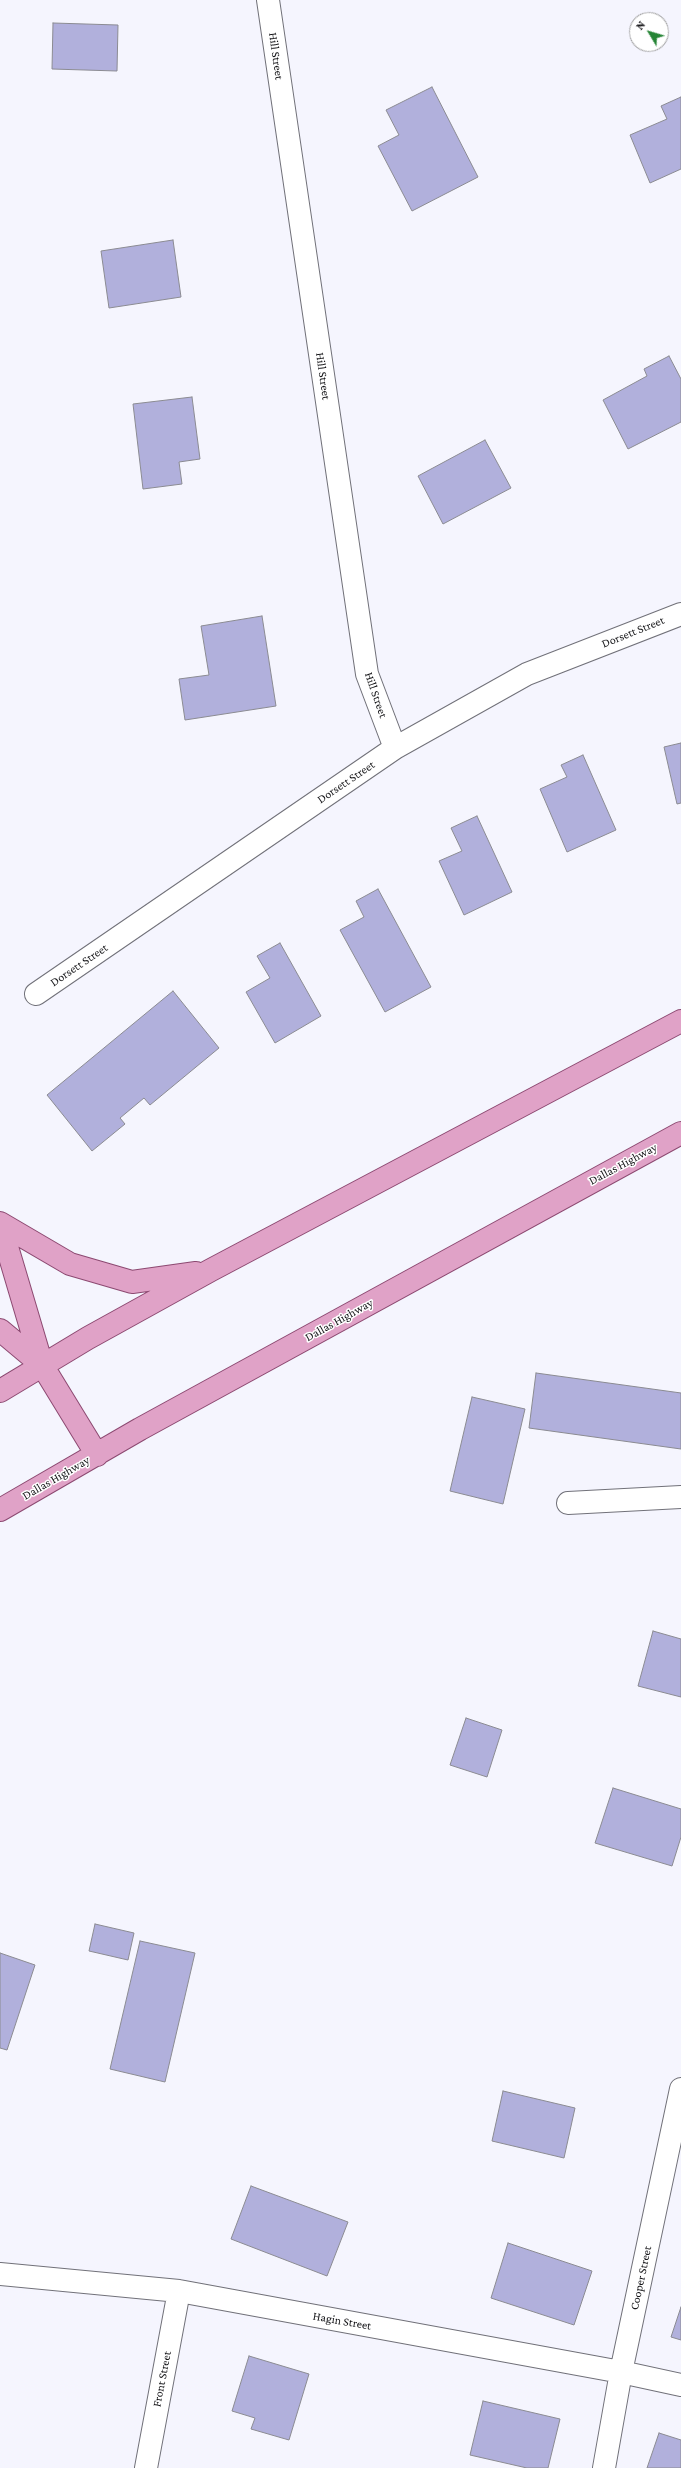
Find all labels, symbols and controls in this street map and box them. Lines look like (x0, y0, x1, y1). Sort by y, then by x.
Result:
north arrow (629, 12, 669, 52)
text: N (633, 19, 647, 32)
street label: Hill Street (266, 31, 286, 81)
street label: Hill Street (313, 351, 333, 401)
street label: Dorsett Street (600, 613, 666, 651)
street label: Hill Street (361, 670, 391, 720)
street label: Dorsett Street (314, 757, 378, 807)
street label: Dorsett Street (47, 940, 111, 990)
street label: Dallas Highway (586, 1140, 660, 1188)
street label: Dallas Highway (303, 1295, 375, 1345)
street label: Dallas Highway (20, 1453, 92, 1503)
street label: Cooper Street (627, 2245, 655, 2311)
street label: Hagin Street (312, 2309, 372, 2333)
street label: Front Street (150, 2350, 174, 2408)

